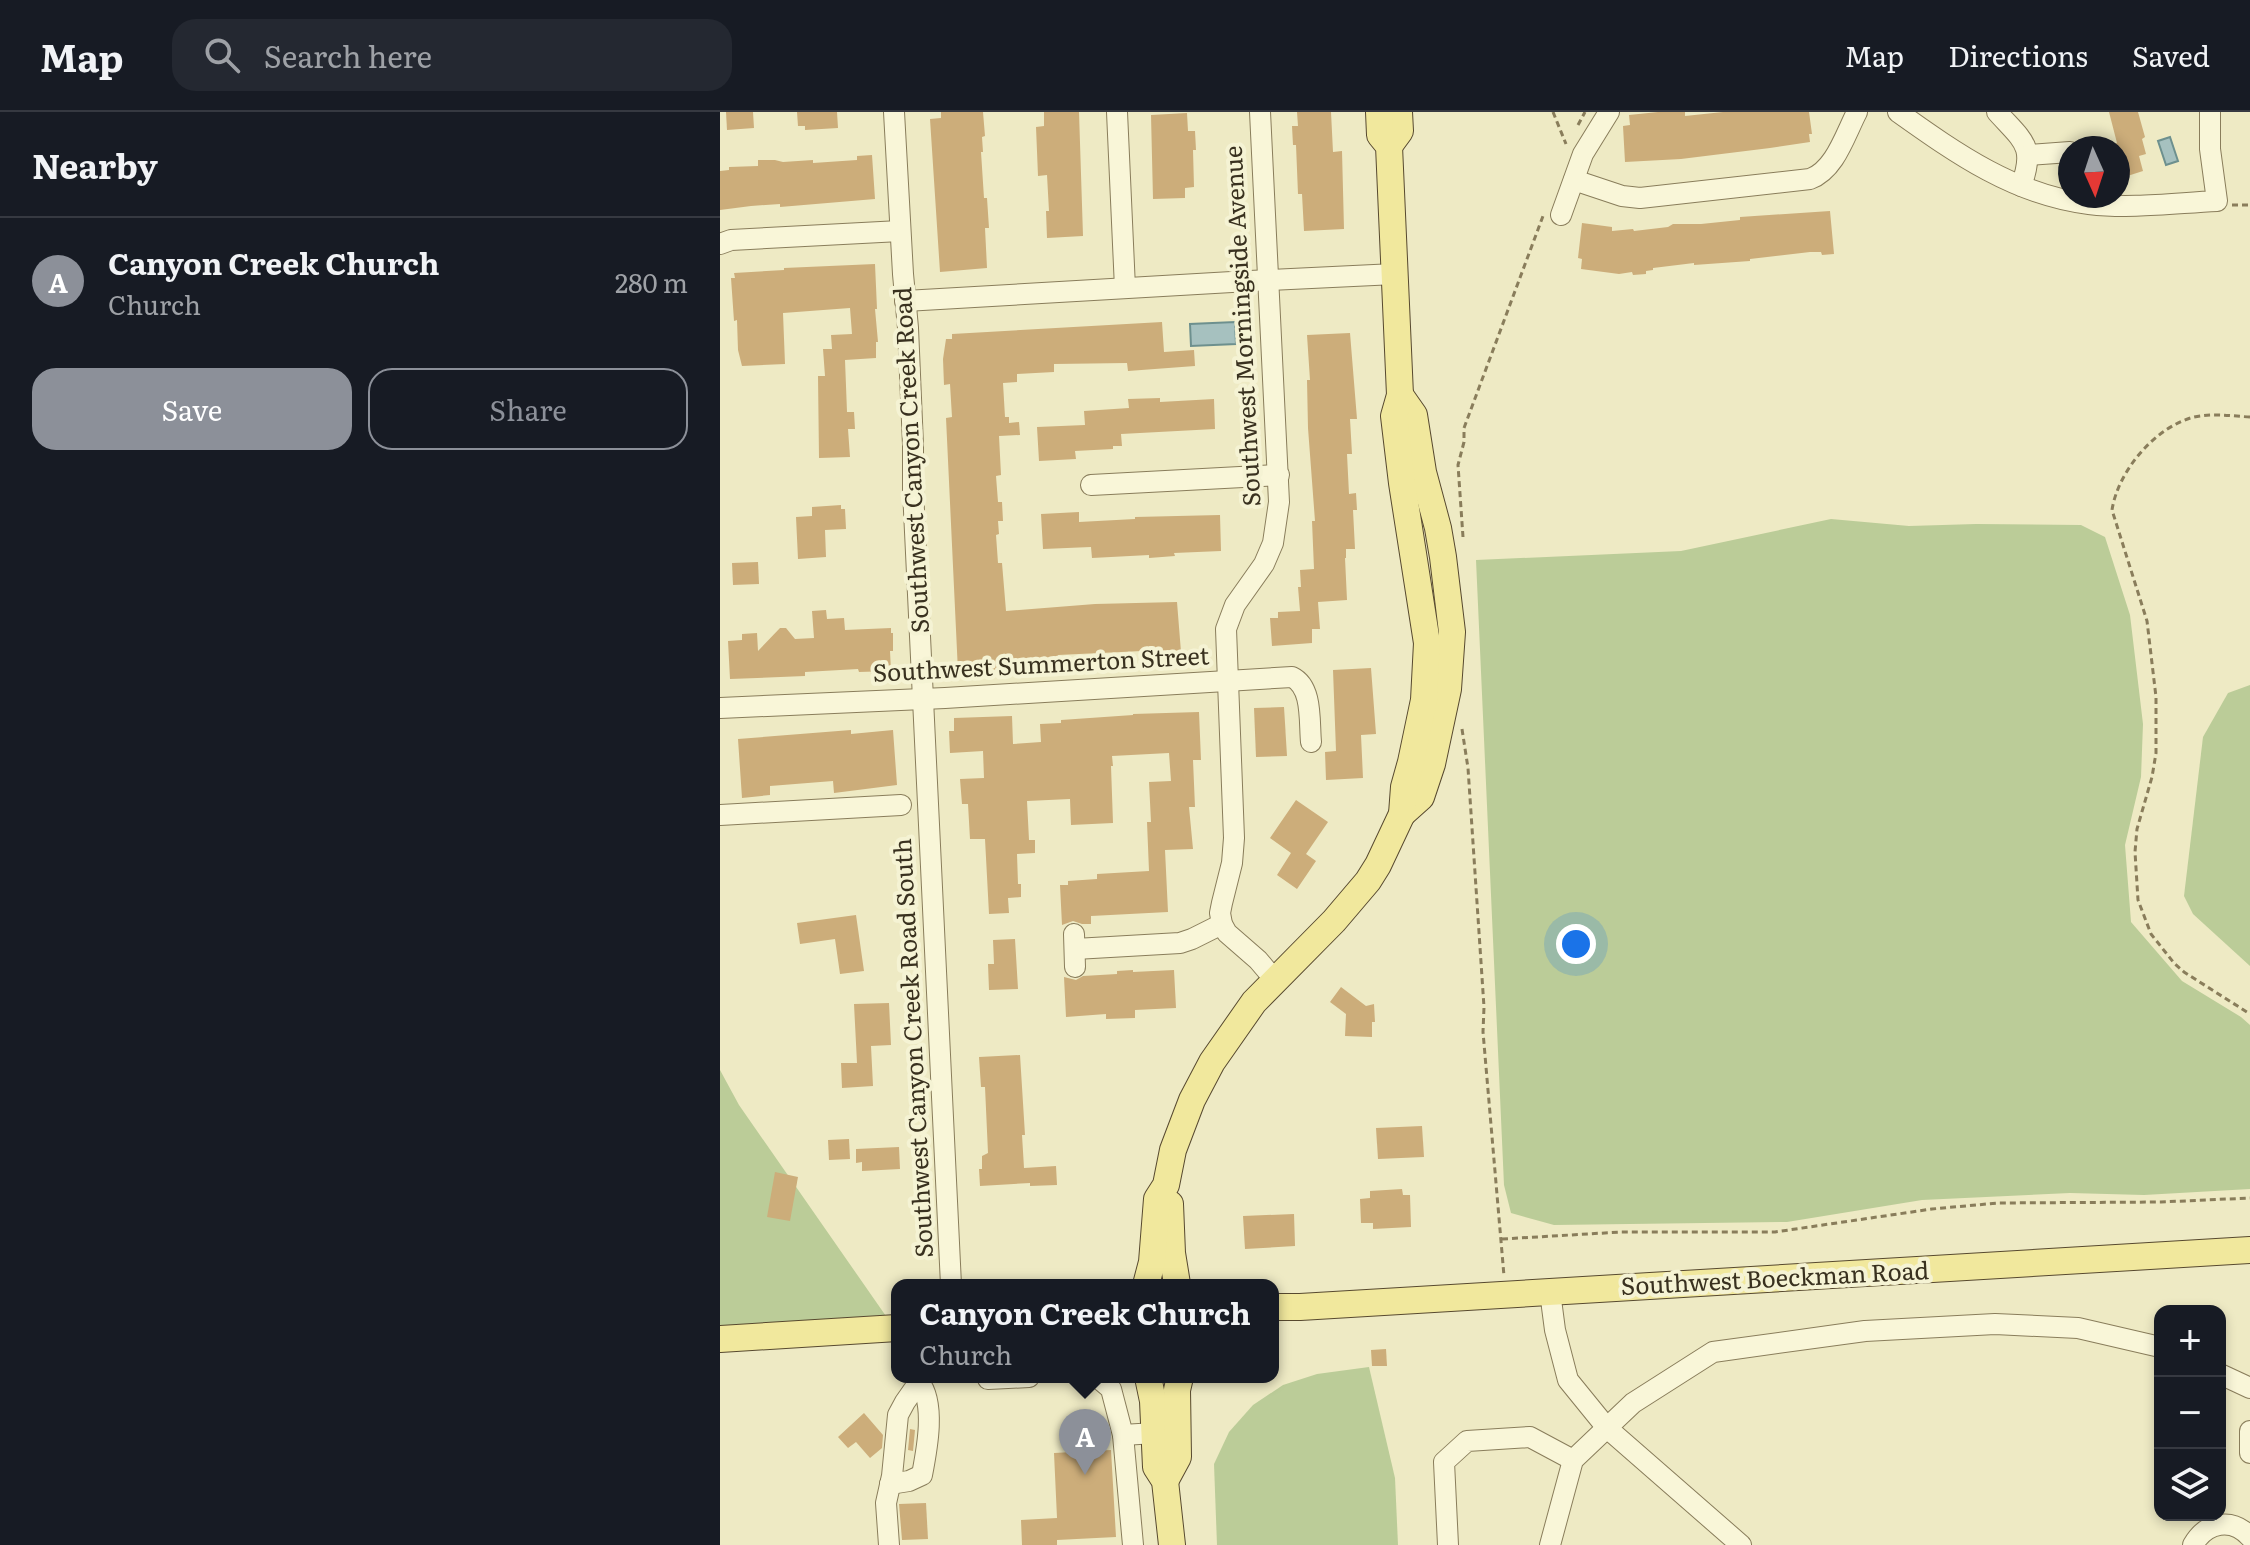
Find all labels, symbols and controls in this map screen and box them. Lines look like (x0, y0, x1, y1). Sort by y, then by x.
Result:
search box (172, 19, 732, 91)
text: Map (40, 27, 124, 84)
icon: search (200, 33, 244, 77)
text: Search here (264, 33, 432, 77)
text: Map (1845, 34, 1904, 76)
text: Directions (1948, 34, 2088, 76)
text: Saved (2132, 34, 2210, 76)
north arrow (2058, 136, 2130, 208)
text: Nearby (32, 139, 158, 189)
street label: Southwest Morningside Avenue (1214, 145, 1267, 507)
text: Canyon Creek Church (108, 240, 440, 284)
text: A (48, 262, 68, 301)
text: 280 m (615, 262, 688, 301)
text: Church (108, 284, 201, 323)
street label: Southwest Canyon Creek Road (883, 286, 936, 634)
button: Save (32, 368, 352, 450)
button: Share (368, 368, 688, 450)
street label: Southwest Summerton Street (872, 636, 1210, 689)
street label: Southwest Canyon Creek Road South (883, 837, 940, 1259)
your location (1556, 924, 1596, 964)
street label: Southwest Boeckman Road (1620, 1251, 1930, 1302)
popup (891, 1279, 1279, 1383)
text: Canyon Creek Church (919, 1290, 1251, 1334)
map controls (2154, 1305, 2226, 1521)
button: + (2154, 1305, 2226, 1377)
text: Church (919, 1334, 1012, 1373)
button: − (2154, 1377, 2226, 1449)
pin: A (1059, 1409, 1111, 1475)
button: layers (2154, 1449, 2226, 1521)

